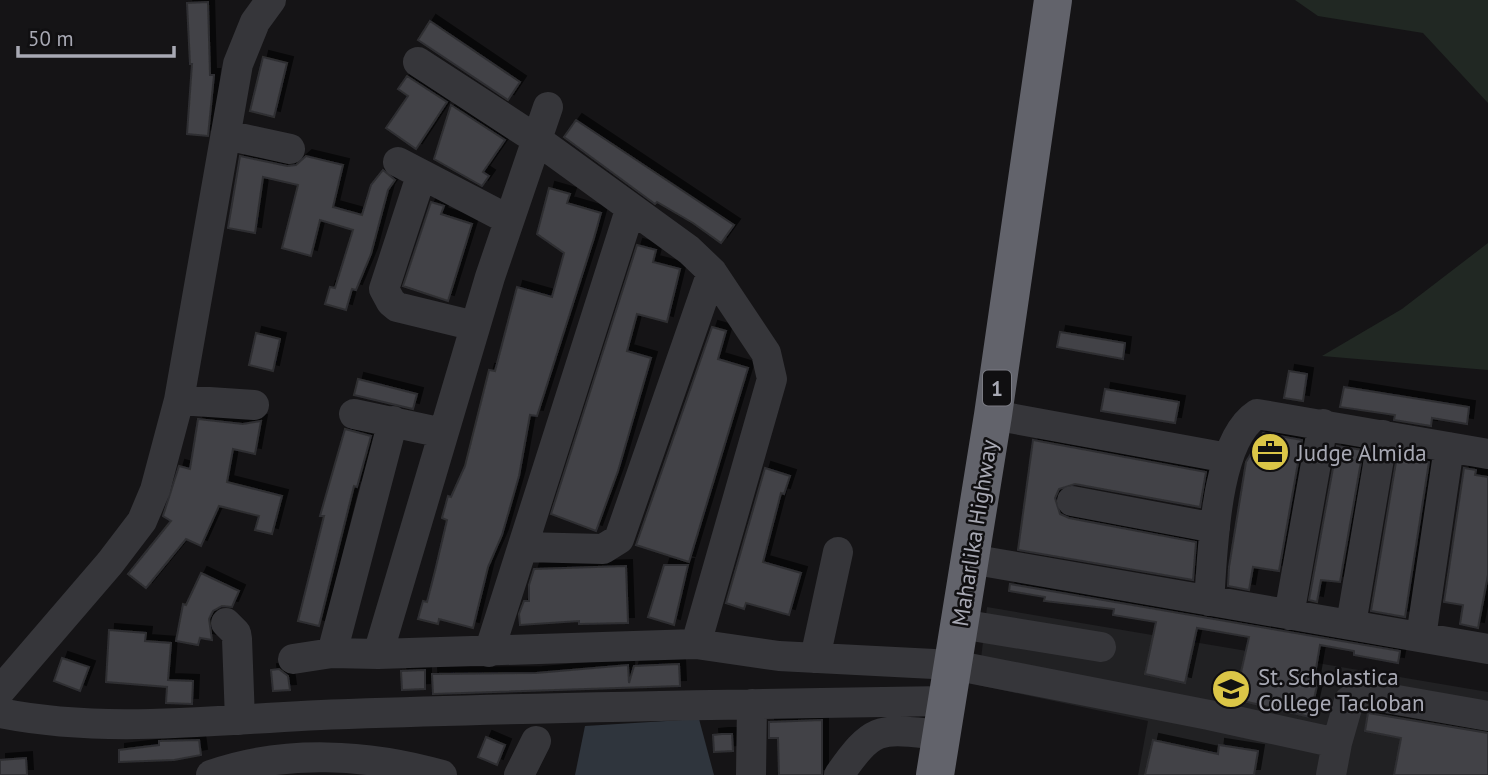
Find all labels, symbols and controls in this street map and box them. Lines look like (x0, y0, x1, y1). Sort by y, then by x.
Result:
scale bar (18, 14, 173, 58)
text: 50 m (28, 25, 74, 52)
road number: 1 (983, 370, 1011, 406)
office icon: Judge Almida (1249, 431, 1291, 473)
street label: Maharlika Highway (945, 437, 1003, 628)
place label: Judge Almida (1296, 438, 1427, 467)
place label: St. Scholastica College Tacloban (1258, 662, 1425, 717)
school or university icon: St. Scholastica College Tacloban (1210, 668, 1252, 710)

